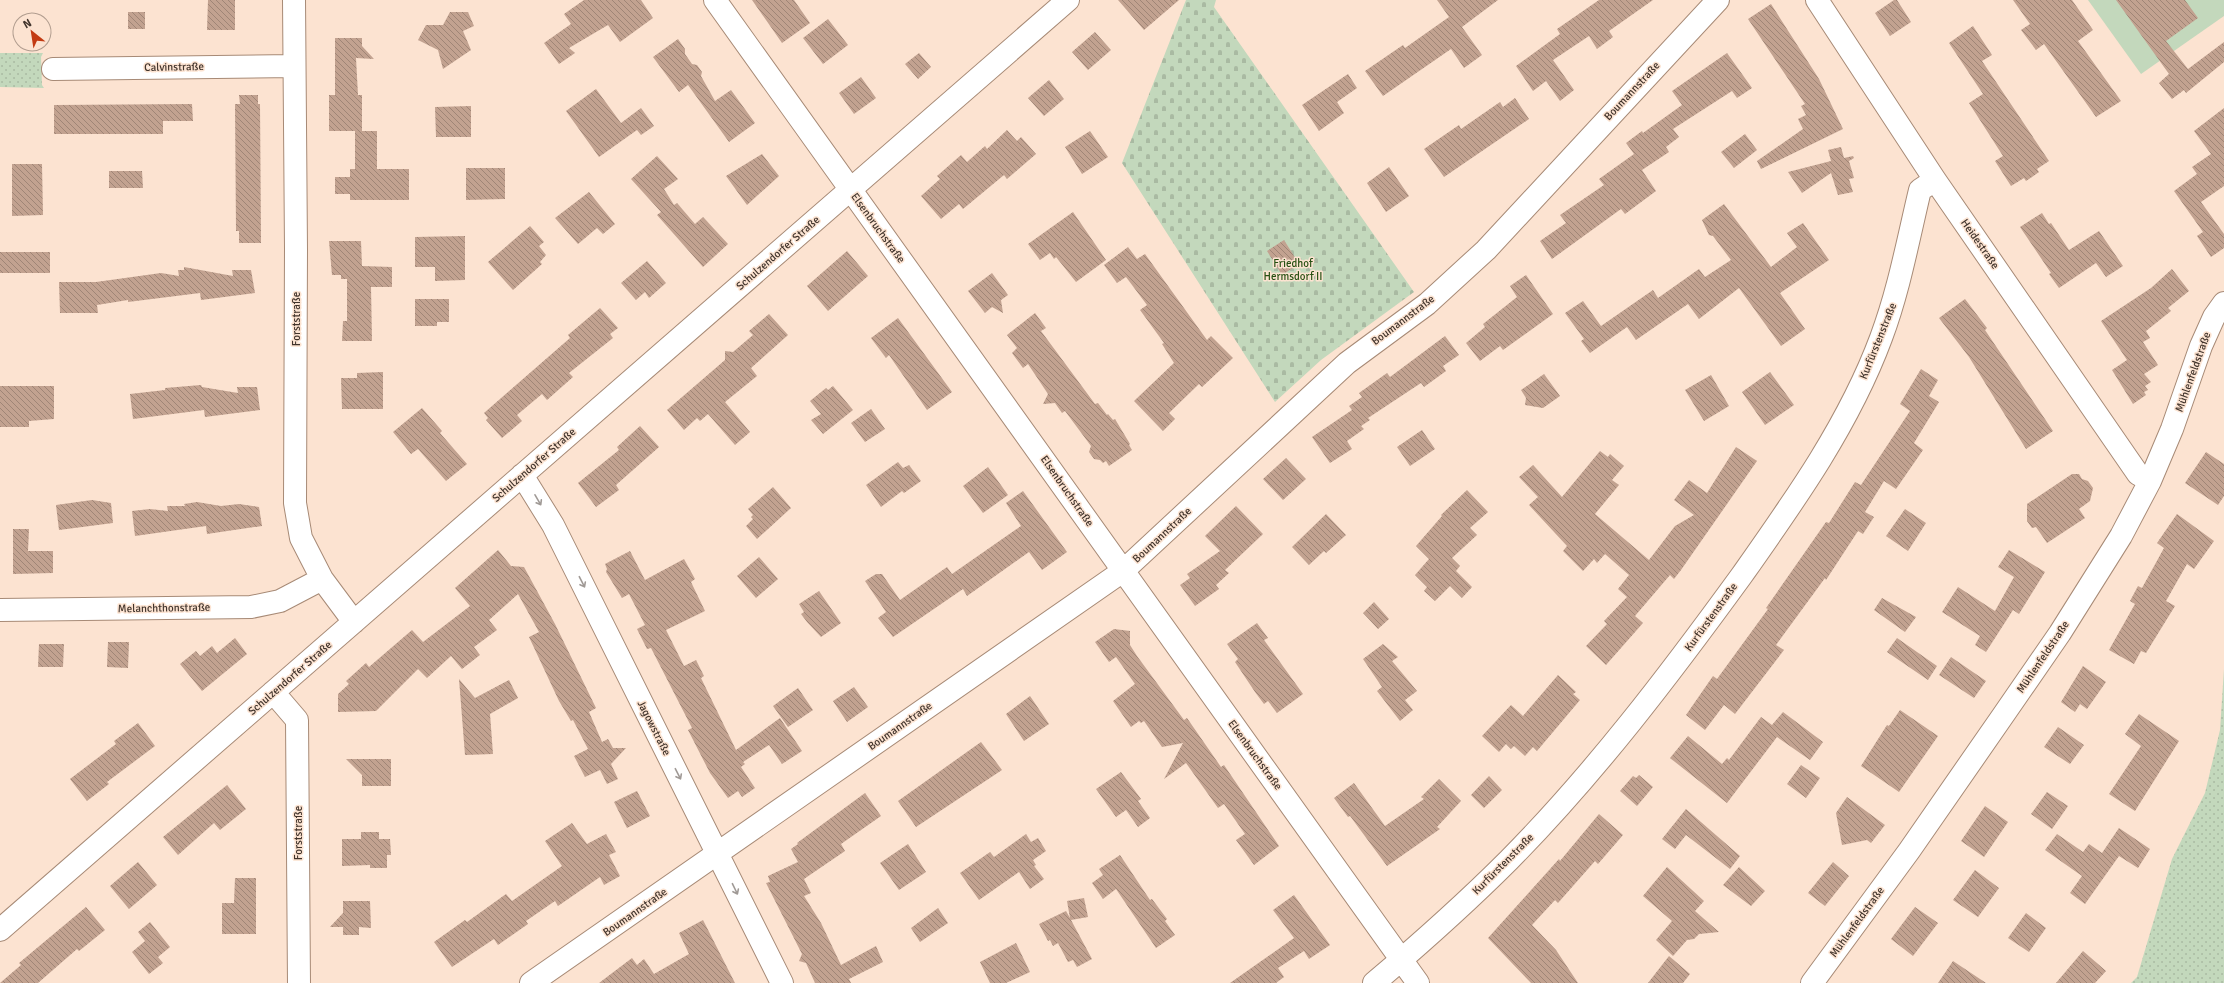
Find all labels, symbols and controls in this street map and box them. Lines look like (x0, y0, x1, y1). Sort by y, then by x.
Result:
north arrow (12, 12, 52, 52)
text: N (21, 16, 34, 31)
street label: Boumannstraße (1602, 59, 1662, 123)
street label: Calvinstraße (144, 60, 204, 74)
street label: Elsenbruchstraße (848, 190, 908, 266)
street label: Schulzendorfer Straße (734, 213, 822, 293)
street label: Heidestraße (1958, 217, 2002, 271)
park label: Friedhof Hermsdorf II (1263, 257, 1323, 283)
street label: Forststraße (290, 292, 303, 346)
street label: Boumannstraße (1369, 292, 1437, 348)
street label: Kurfürstenstraße (1857, 301, 1899, 381)
street label: Mühlenfeldstraße (2172, 330, 2214, 414)
street label: Schulzendorfer Straße (490, 425, 578, 505)
street label: Elsenbruchstraße (1038, 453, 1096, 529)
one-way arrow (535, 493, 543, 505)
street label: Boumannstraße (1130, 505, 1194, 565)
one-way arrow (578, 576, 586, 588)
street label: Kurfürstenstraße (1682, 580, 1740, 654)
street label: Melanchthonstraße (118, 601, 210, 615)
street label: Mühlenfeldstraße (2014, 618, 2072, 696)
street label: Schulzendorfer Straße (246, 638, 334, 718)
street label: Jagowstraße (635, 698, 673, 758)
street label: Boumannstraße (865, 699, 935, 753)
street label: Elsenbruchstraße (1225, 717, 1285, 793)
one-way arrow (674, 767, 682, 779)
street label: Forststraße (292, 806, 305, 860)
street label: Kurfürstenstraße (1470, 831, 1536, 897)
one-way arrow (732, 882, 739, 894)
street label: Mühlenfeldstraße (1827, 884, 1887, 960)
street label: Boumannstraße (600, 885, 670, 939)

